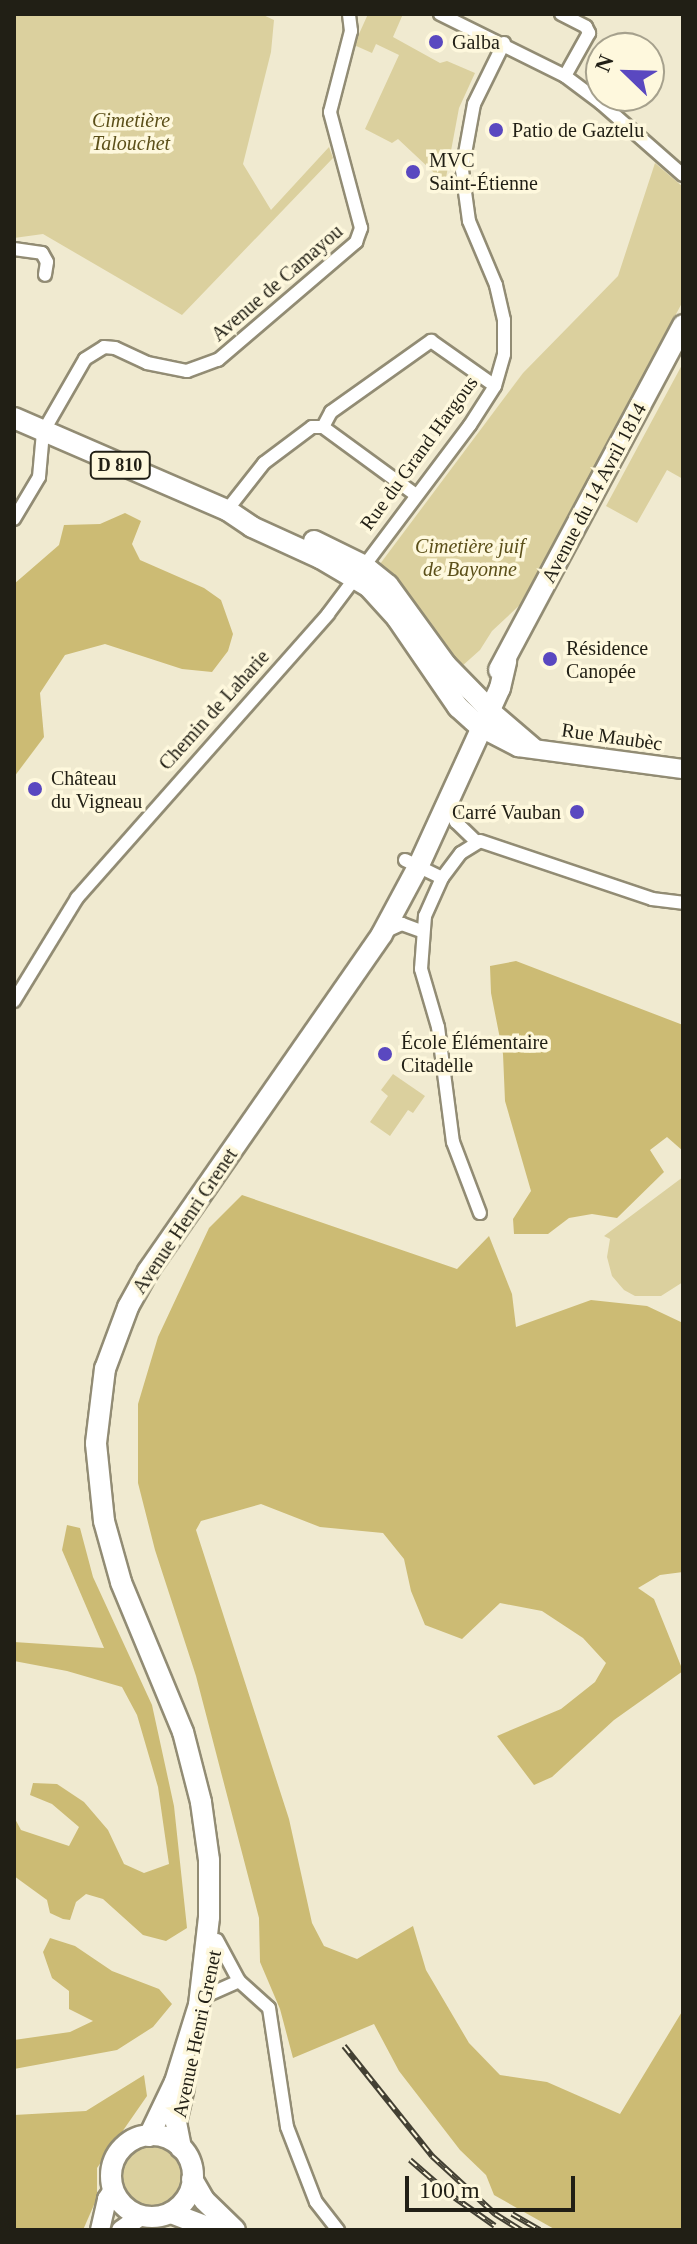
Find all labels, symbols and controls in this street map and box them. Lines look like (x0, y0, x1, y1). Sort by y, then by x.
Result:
place label: Galba (452, 30, 500, 54)
north arrow (585, 32, 665, 112)
marker: Galba (427, 33, 445, 51)
text: N (590, 51, 619, 75)
park label: Cimetière Talouchet (92, 108, 170, 155)
place label: Patio de Gaztelu (512, 118, 644, 142)
marker: Patio de Gaztelu (487, 121, 505, 139)
place label: MVC Saint-Étienne (429, 148, 538, 195)
marker: MVC Saint-Étienne (404, 163, 422, 181)
street label: Avenue de Camayou (206, 219, 348, 347)
street label: Rue du Grand Hargous (355, 371, 483, 535)
street label: Avenue du 14 Avril 1814 (536, 398, 652, 588)
road number: D 810 (88, 451, 152, 479)
park label: Cimetière juif de Bayonne (415, 534, 525, 581)
place label: Résidence Canopée (566, 636, 648, 683)
street label: Chemin de Laharie (154, 645, 274, 775)
marker: Résidence Canopée (541, 650, 559, 668)
street label: Rue Maubèc (560, 718, 664, 756)
place label: Château du Vigneau (51, 766, 143, 813)
marker: Château du Vigneau (26, 780, 44, 798)
place label: Carré Vauban (452, 800, 561, 824)
marker: Carré Vauban (568, 803, 586, 821)
place label: École Élémentaire Citadelle (401, 1030, 548, 1077)
marker: École Élémentaire Citadelle (376, 1045, 394, 1063)
street label: Avenue Henri Grenet (127, 1144, 243, 1298)
street label: Avenue Henri Grenet (168, 1948, 226, 2120)
scale bar (409, 2160, 579, 2210)
text: 100 m (419, 2177, 480, 2203)

